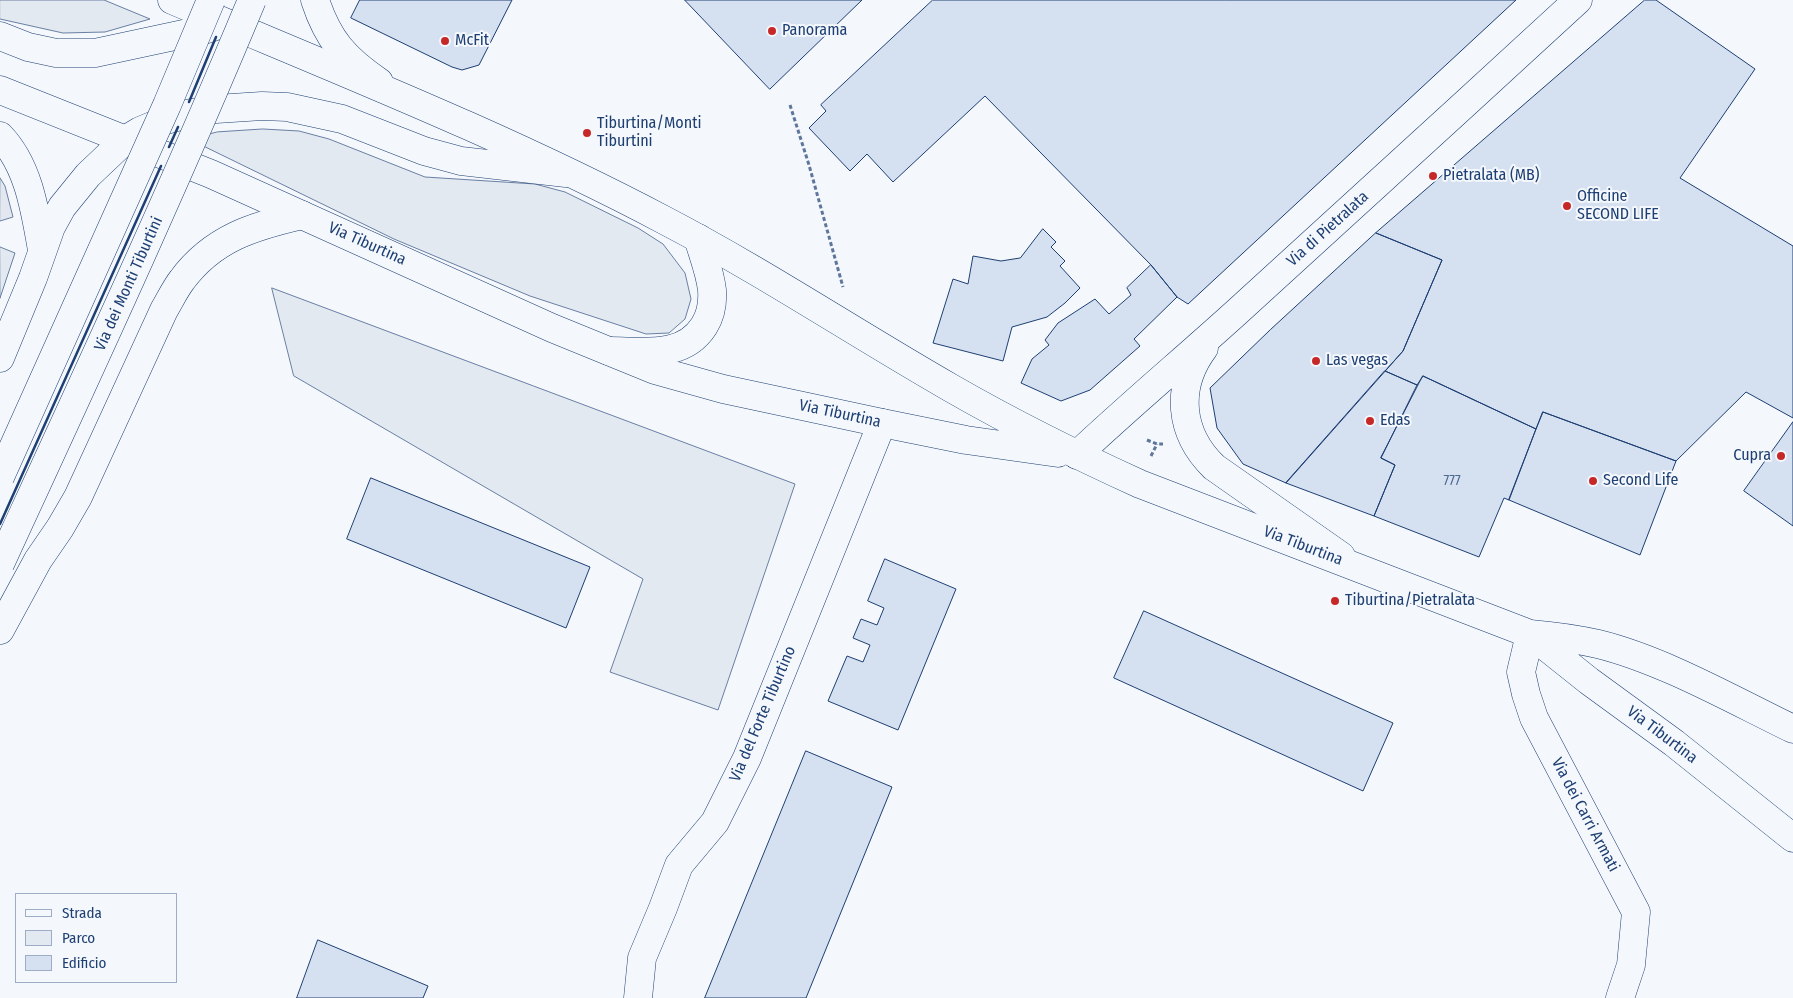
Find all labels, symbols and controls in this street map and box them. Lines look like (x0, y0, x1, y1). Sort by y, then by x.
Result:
place label: Panorama (782, 21, 847, 41)
marker: Panorama (766, 25, 778, 37)
place label: McFit (455, 31, 489, 51)
marker: McFit (439, 35, 451, 47)
place label: Tiburtina/Monti Tiburtini (597, 114, 701, 152)
marker: Tiburtina/Monti Tiburtini (581, 127, 593, 139)
place label: Pietralata (MB) (1443, 166, 1540, 186)
marker: Pietralata (MB) (1427, 170, 1439, 182)
street label: Via di Pietralata (1283, 187, 1373, 271)
place label: Officine SECOND LIFE (1577, 187, 1659, 225)
marker: Officine SECOND LIFE (1561, 200, 1573, 212)
street label: Via dei Monti Tiburtini (91, 214, 167, 354)
street label: Via Tiburtina (325, 218, 409, 270)
place label: Las vegas (1326, 351, 1388, 371)
marker: Las vegas (1310, 355, 1322, 367)
street label: Via Tiburtina (797, 396, 883, 432)
place label: Edas (1380, 411, 1410, 431)
marker: Edas (1364, 415, 1376, 427)
place label: Cupra (1733, 446, 1771, 466)
marker: Cupra (1775, 450, 1787, 462)
place label: Second Life (1603, 471, 1678, 491)
house number: 777 (1443, 473, 1461, 489)
marker: Second Life (1587, 475, 1599, 487)
street label: Via Tiburtina (1261, 522, 1345, 570)
place label: Tiburtina/Pietralata (1345, 591, 1475, 611)
marker: Tiburtina/Pietralata (1329, 595, 1341, 607)
street label: Via del Forte Tiburtino (726, 643, 800, 785)
street label: Via Tiburtina (1623, 702, 1701, 768)
street label: Via dei Carri Armati (1547, 755, 1623, 875)
legend (15, 893, 178, 983)
text: Strada (62, 904, 102, 922)
text: Parco (62, 929, 95, 947)
text: Edificio (62, 954, 107, 972)

